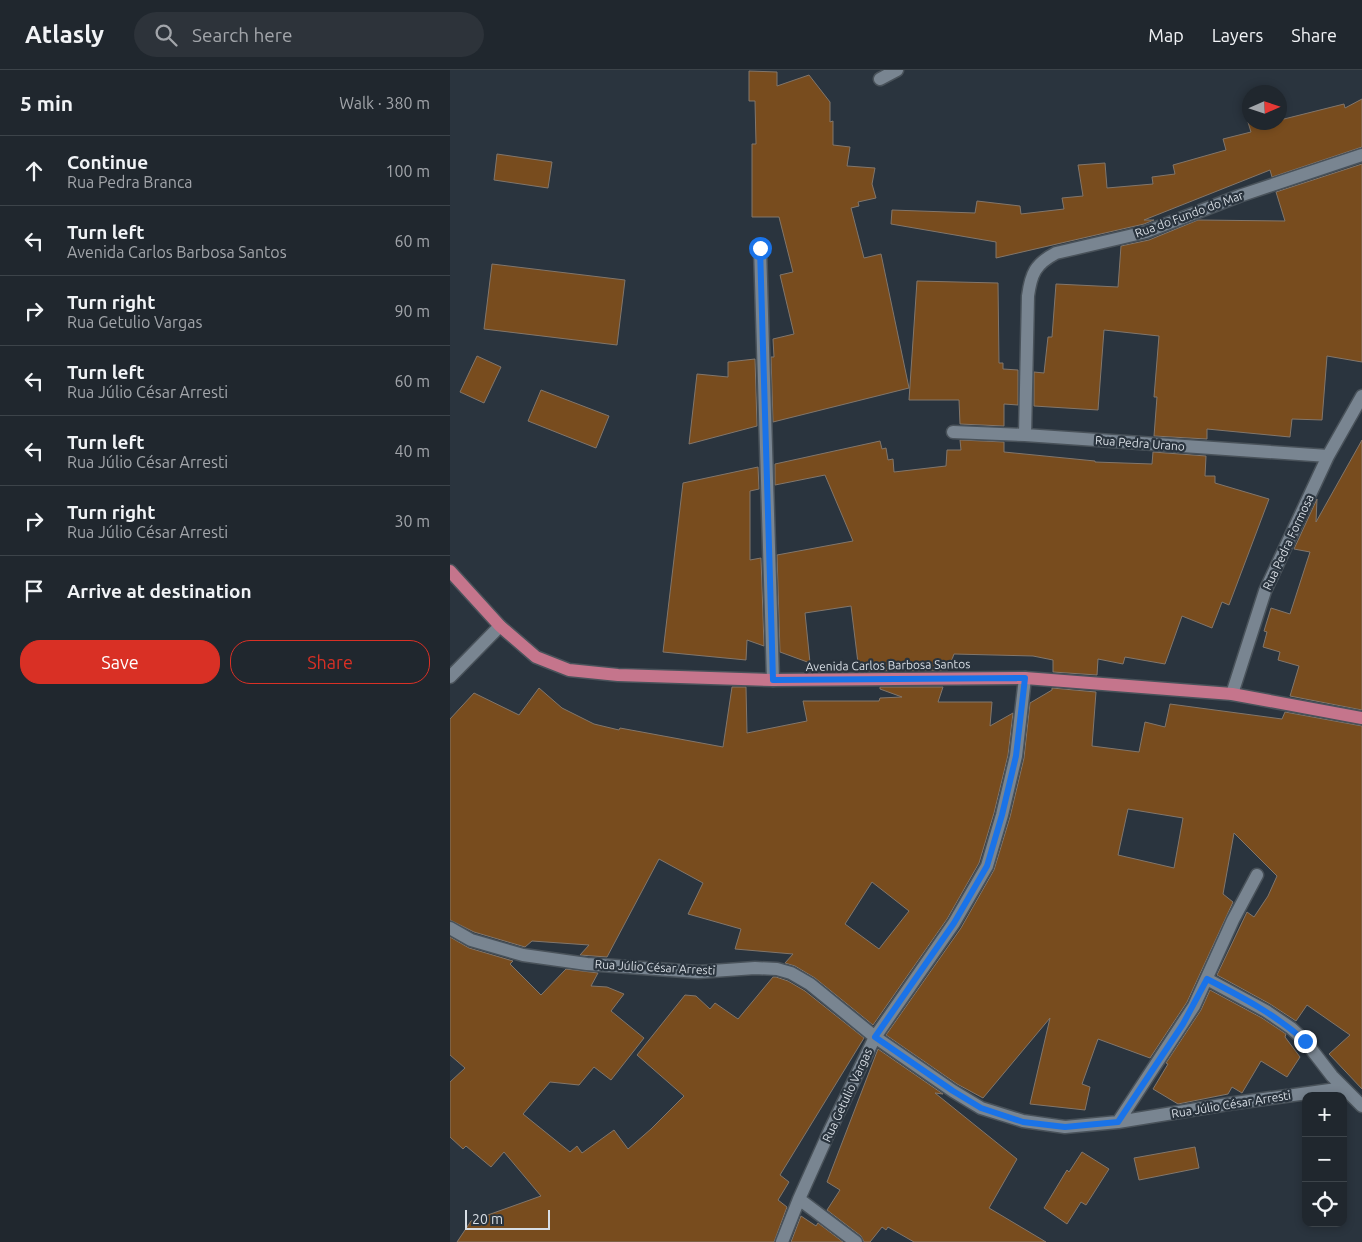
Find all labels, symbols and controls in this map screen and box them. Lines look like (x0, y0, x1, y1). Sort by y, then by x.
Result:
search box (134, 12, 484, 57)
text: Atlasly (25, 21, 104, 48)
icon: search (152, 21, 180, 49)
text: Search here (192, 24, 292, 46)
text: Map (1148, 25, 1184, 45)
text: Layers (1212, 25, 1263, 45)
text: Share (1291, 25, 1337, 45)
north arrow (1242, 85, 1287, 130)
text: 5 min (20, 91, 73, 115)
text: Walk · 380 m (339, 94, 430, 112)
text: Continue (67, 151, 148, 173)
icon: ahead (20, 157, 48, 185)
text: 100 m (385, 162, 430, 180)
text: Rua Pedra Branca (67, 173, 193, 191)
street label: Rua do Fundo do Mar (1133, 188, 1245, 240)
text: Turn left (67, 221, 145, 243)
icon: left (20, 227, 48, 255)
text: 60 m (394, 232, 430, 250)
route start (749, 237, 772, 260)
text: Avenida Carlos Barbosa Santos (67, 243, 287, 261)
text: Turn right (67, 291, 155, 313)
icon: right (20, 297, 48, 325)
text: 90 m (394, 302, 430, 320)
text: Rua Getulio Vargas (67, 313, 203, 331)
text: Turn left (67, 361, 145, 383)
icon: left (20, 367, 48, 395)
text: 60 m (394, 372, 430, 390)
text: Rua Júlio César Arresti (67, 383, 228, 401)
text: Turn left (67, 431, 145, 453)
street label: Rua Pedra Urano (1095, 433, 1185, 453)
icon: left (20, 437, 48, 465)
text: 40 m (394, 442, 430, 460)
text: Rua Júlio César Arresti (67, 453, 228, 471)
street label: Rua Pedra Formosa (1260, 492, 1316, 592)
text: Turn right (67, 501, 155, 523)
icon: right (20, 507, 48, 535)
text: 30 m (394, 512, 430, 530)
text: Rua Júlio César Arresti (67, 523, 228, 541)
icon: arrive (20, 577, 48, 605)
text: Arrive at destination (67, 580, 252, 602)
button: Save (20, 640, 220, 684)
button: Share (230, 640, 430, 684)
street label: Avenida Carlos Barbosa Santos (806, 657, 970, 673)
street label: Rua Júlio César Arresti (594, 957, 716, 977)
route end (1294, 1030, 1317, 1053)
street label: Rua Getulio Vargas (820, 1046, 874, 1144)
street label: Rua Júlio César Arresti (1170, 1088, 1292, 1120)
map controls (1302, 1092, 1347, 1227)
button: + (1302, 1092, 1347, 1137)
button: − (1302, 1137, 1347, 1182)
button: locate (1302, 1182, 1347, 1227)
scale bar (465, 1207, 550, 1230)
text: 20 m (472, 1211, 503, 1227)

